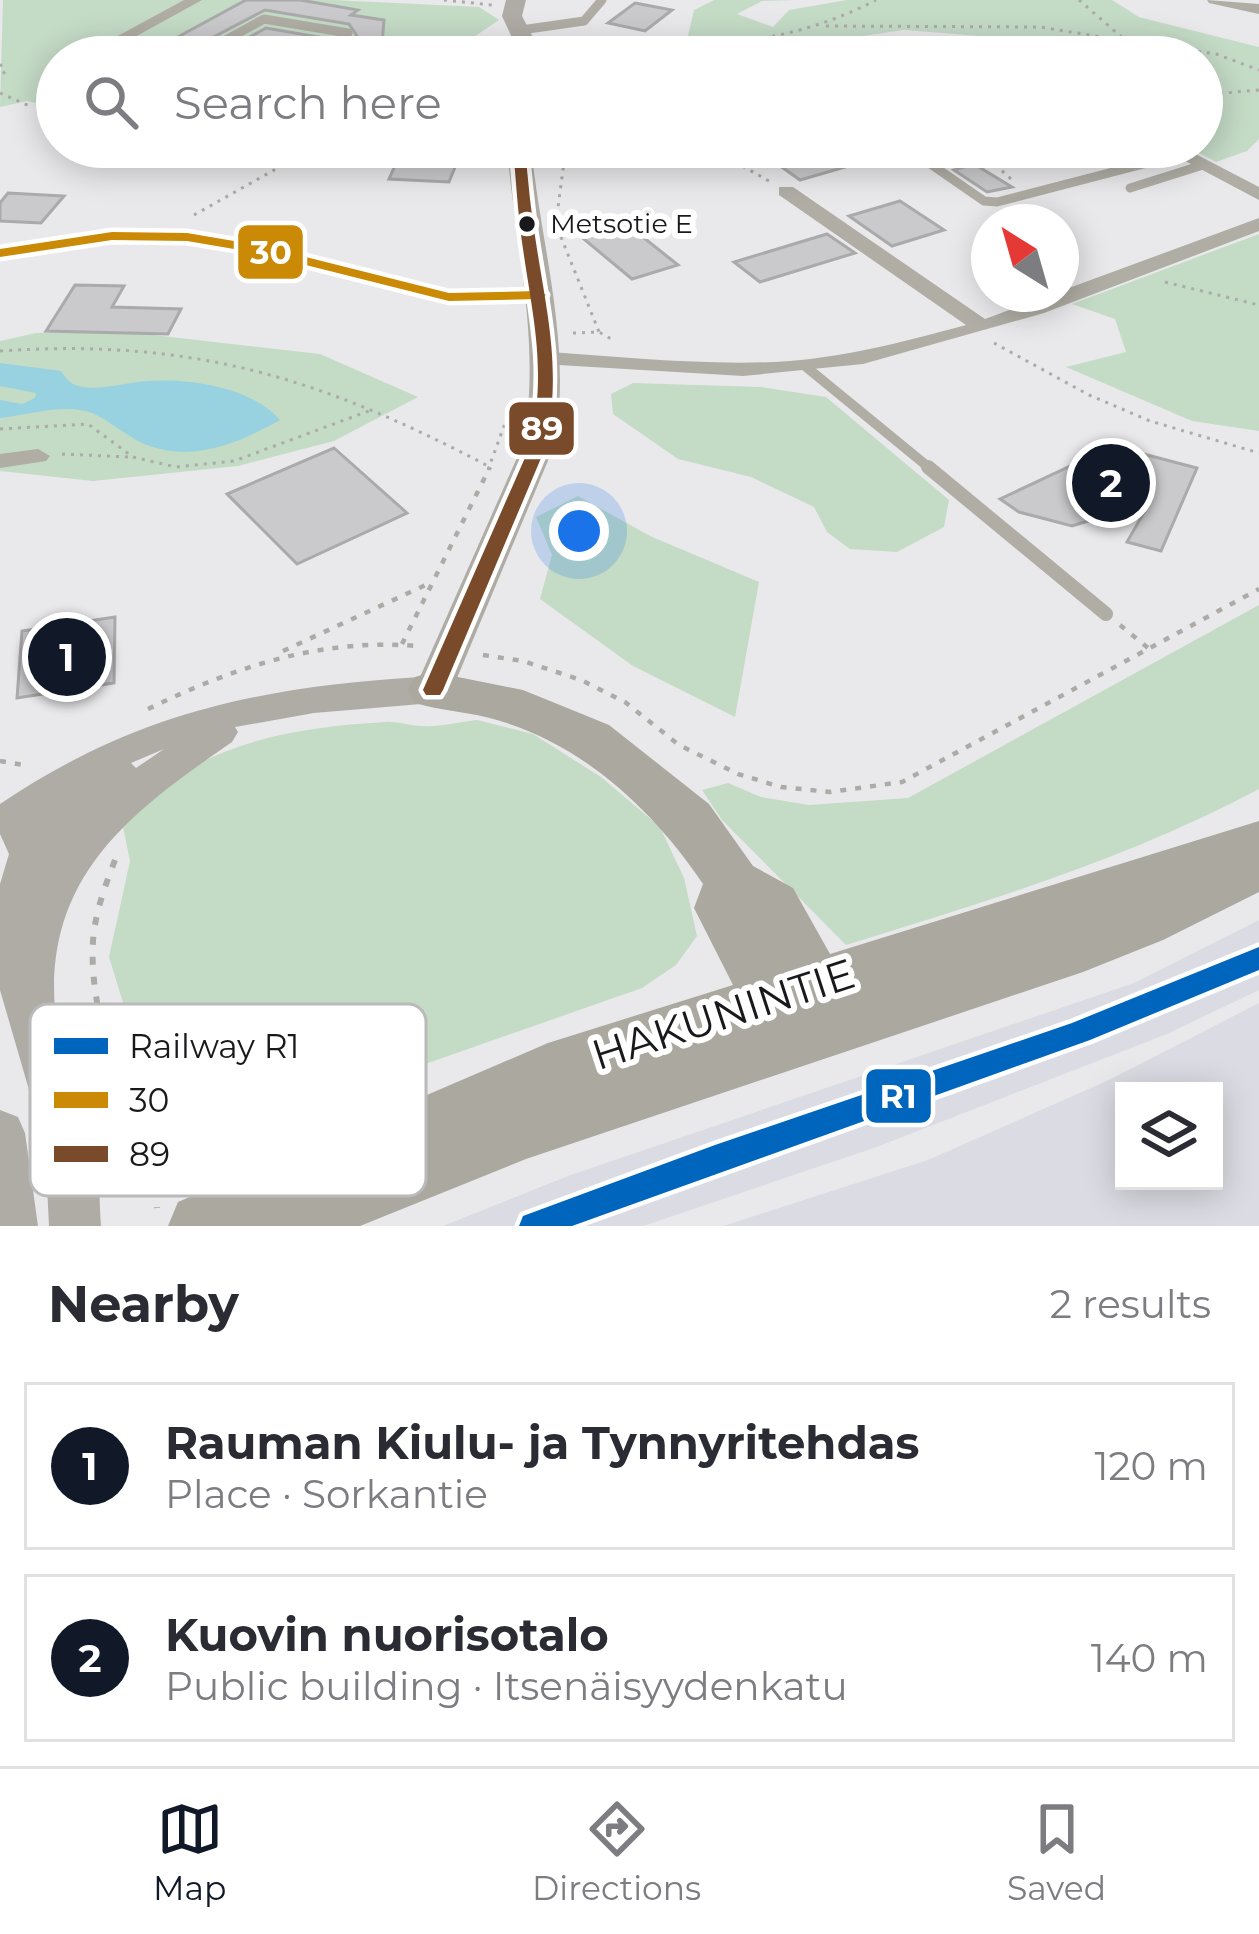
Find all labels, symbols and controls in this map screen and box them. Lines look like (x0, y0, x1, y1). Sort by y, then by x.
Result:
search box (36, 36, 1223, 168)
icon: search (78, 69, 144, 135)
text: Search here (174, 75, 442, 130)
north arrow (971, 204, 1079, 312)
place label: Metsotie E (550, 207, 693, 240)
marker: Metsotie E (516, 213, 538, 235)
line badge: 30 (236, 223, 305, 281)
text: 30 (249, 232, 292, 272)
line badge: 89 (507, 400, 576, 457)
text: 89 (521, 408, 563, 448)
pin: 2 (1072, 438, 1150, 528)
your location (549, 501, 609, 561)
pin: 1 (28, 612, 106, 702)
street label: HAKUNINTIE (585, 947, 861, 1081)
legend (30, 1004, 426, 1196)
text: Railway R1 (129, 1026, 299, 1066)
line badge: R1 (864, 1067, 933, 1125)
text: R1 (879, 1076, 917, 1116)
text: 30 (129, 1080, 169, 1120)
map controls (1115, 1082, 1223, 1190)
button: layers (1115, 1082, 1223, 1190)
text: 89 (129, 1134, 170, 1174)
text: Nearby (48, 1273, 239, 1335)
text: 2 results (1050, 1280, 1211, 1328)
text: Rauman Kiulu- ja Tynnyritehdas (165, 1415, 919, 1470)
text: 1 (82, 1442, 98, 1490)
text: 120 m (1094, 1442, 1208, 1490)
text: Place · Sorkantie (165, 1470, 488, 1518)
text: Kuovin nuorisotalo (165, 1607, 609, 1662)
text: 2 (78, 1634, 102, 1682)
text: 140 m (1091, 1634, 1208, 1682)
text: Public building · Itsenäisyydenkatu (165, 1662, 848, 1710)
tab: Map (153, 1796, 226, 1908)
tab: Directions (532, 1796, 701, 1908)
tab: Saved (1007, 1796, 1106, 1908)

